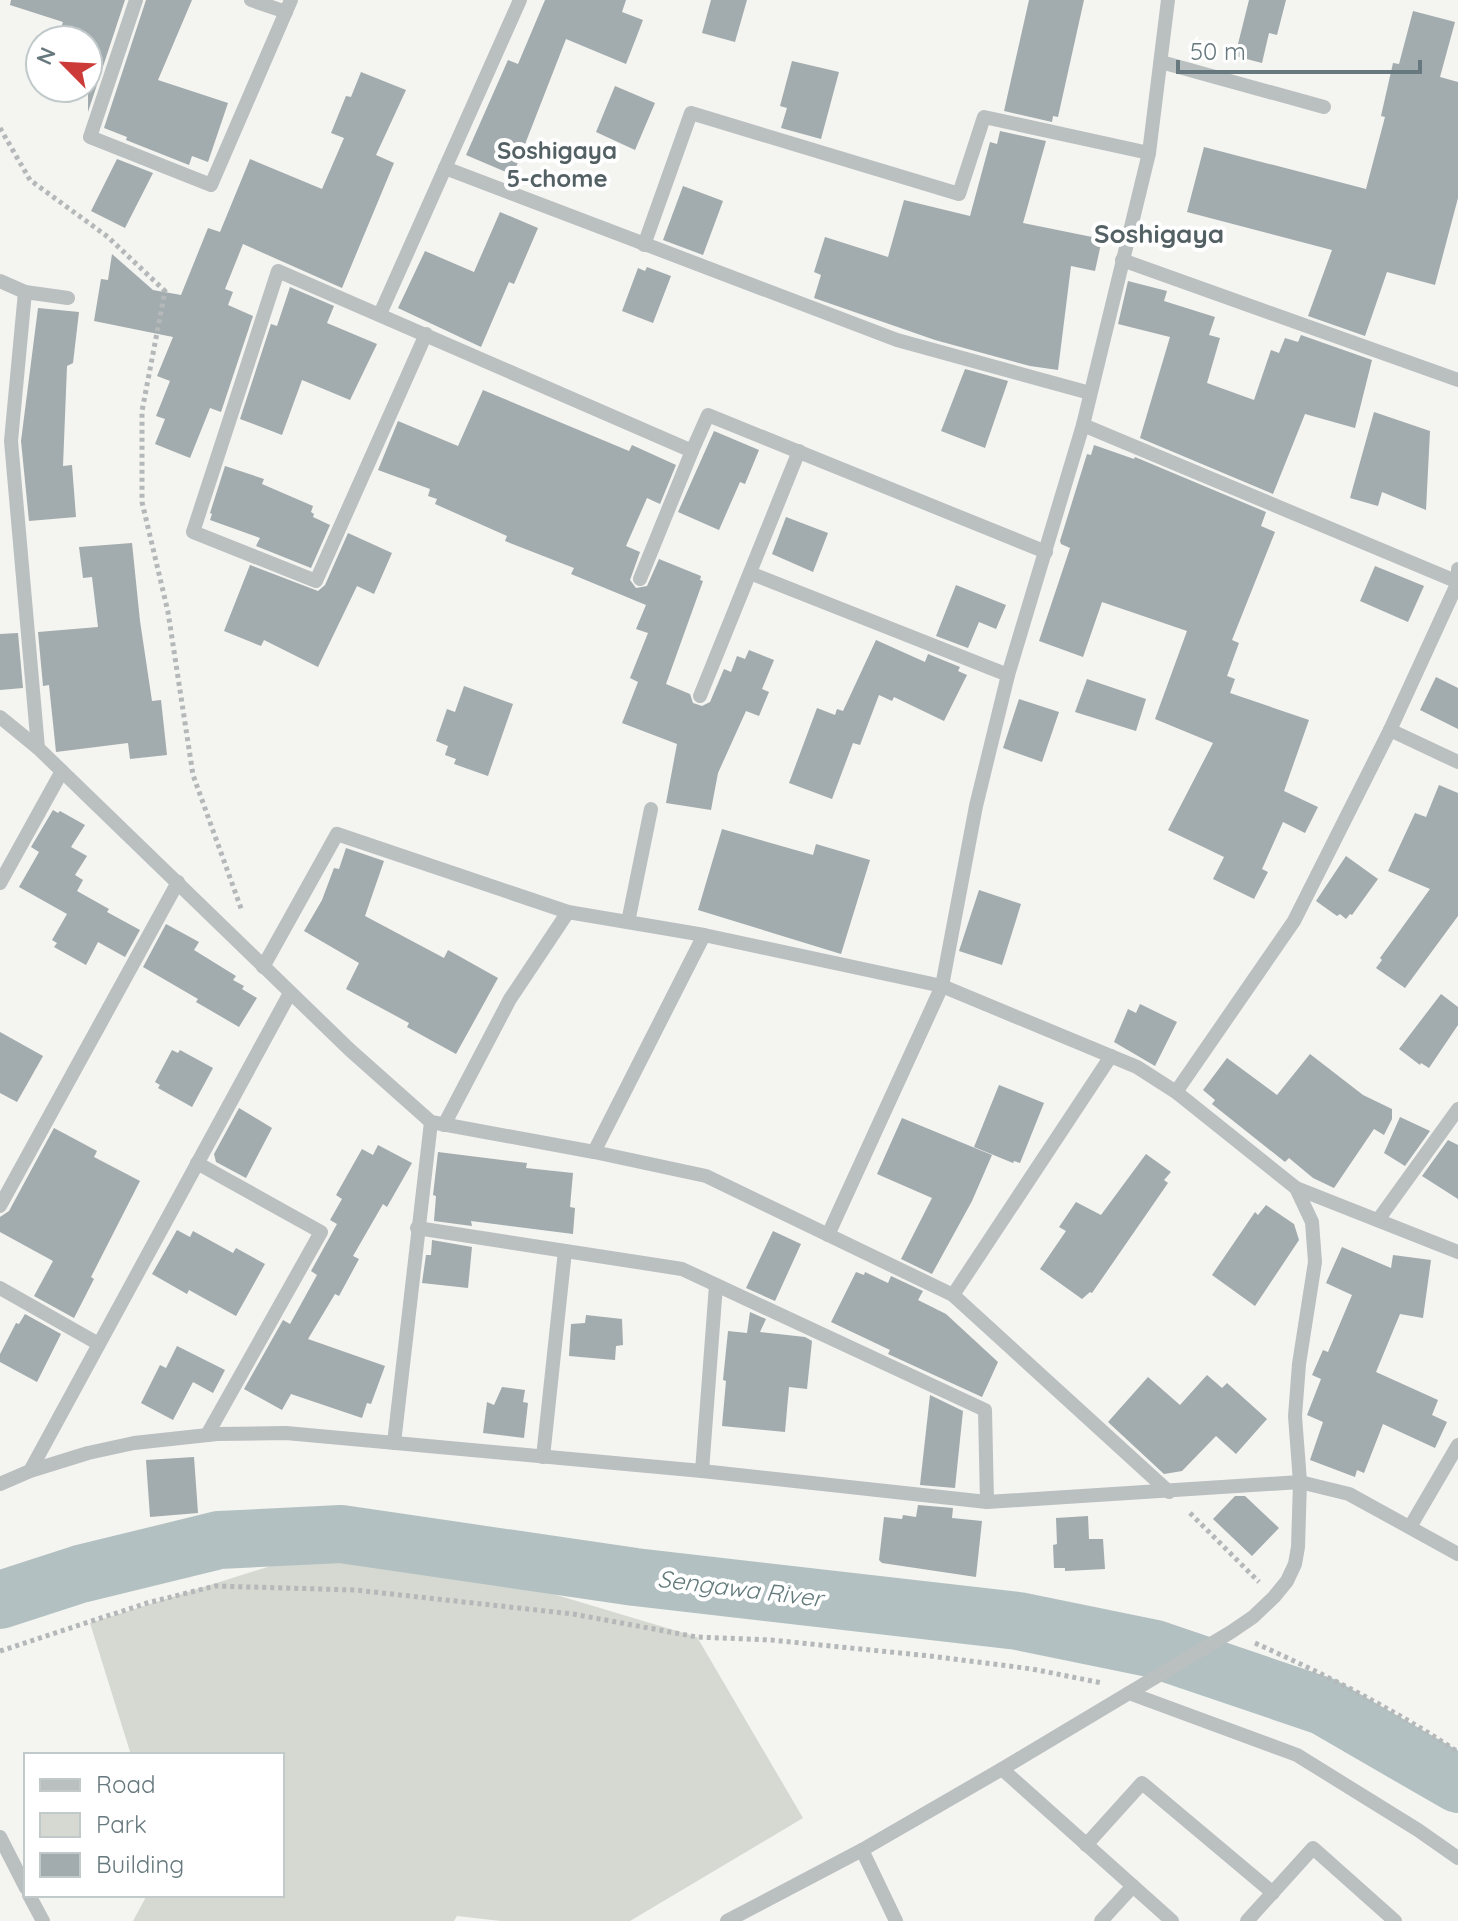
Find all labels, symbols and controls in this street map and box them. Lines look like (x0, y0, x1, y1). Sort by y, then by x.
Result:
north arrow (24, 24, 104, 104)
scale bar (1178, 24, 1420, 74)
text: 50 m (1190, 36, 1246, 66)
text: N (30, 43, 62, 69)
district label: Soshigaya 5-chome (497, 135, 617, 193)
district label: Soshigaya (1094, 217, 1224, 250)
water label: Sengawa River (656, 1563, 827, 1613)
legend (24, 1753, 284, 1897)
text: Road (96, 1769, 156, 1799)
text: Park (96, 1809, 147, 1839)
text: Building (96, 1849, 184, 1879)

